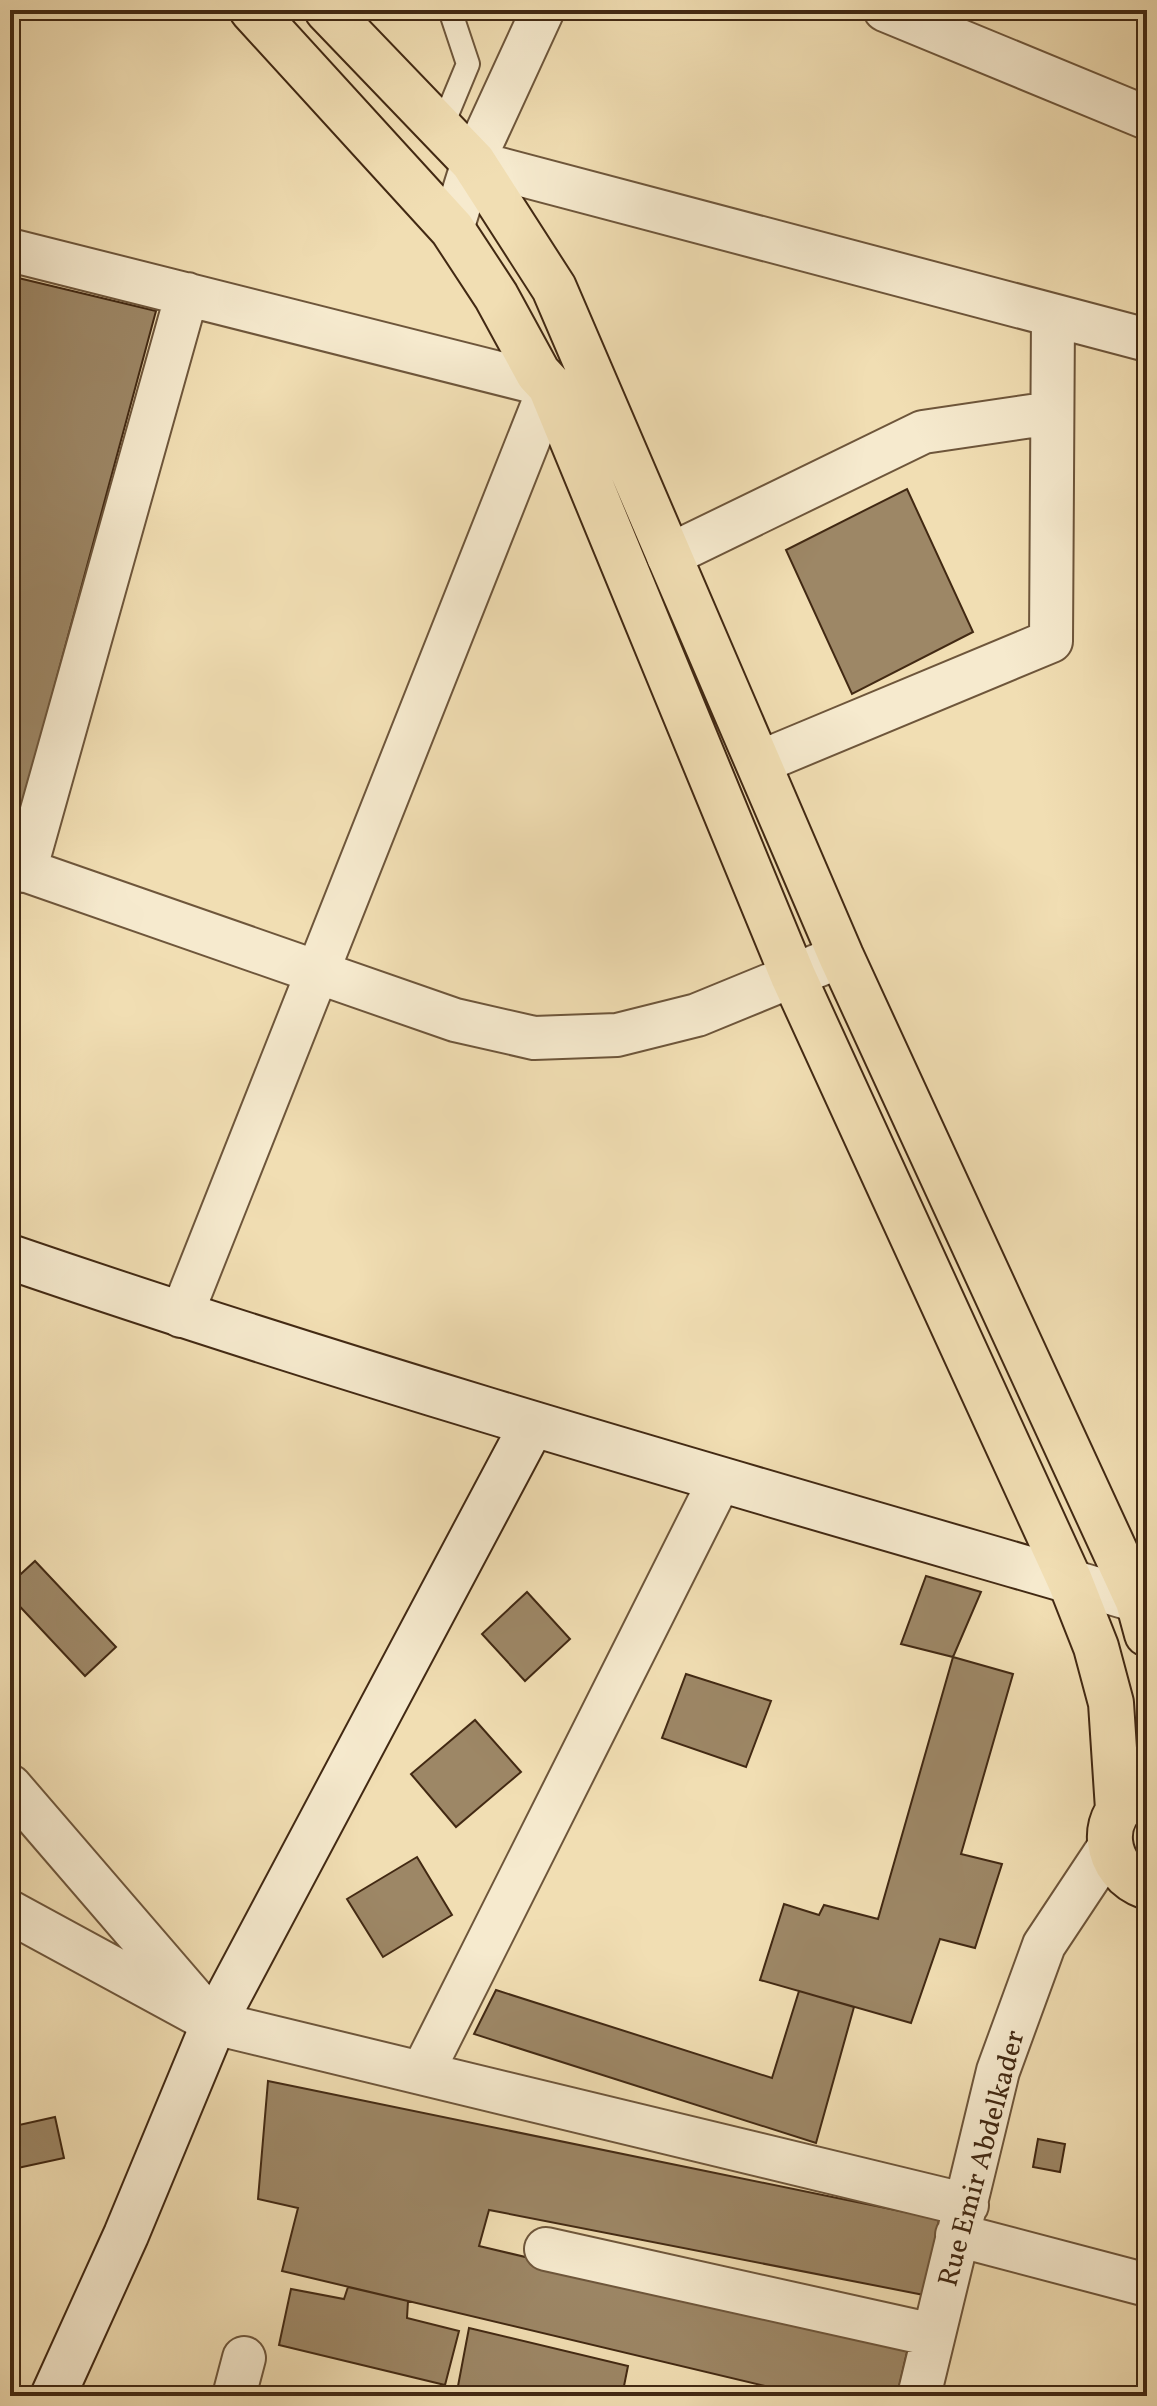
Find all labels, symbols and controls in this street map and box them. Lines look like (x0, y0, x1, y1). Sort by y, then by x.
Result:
street label: Rue Emir Abdelkader (929, 2026, 1035, 2291)

